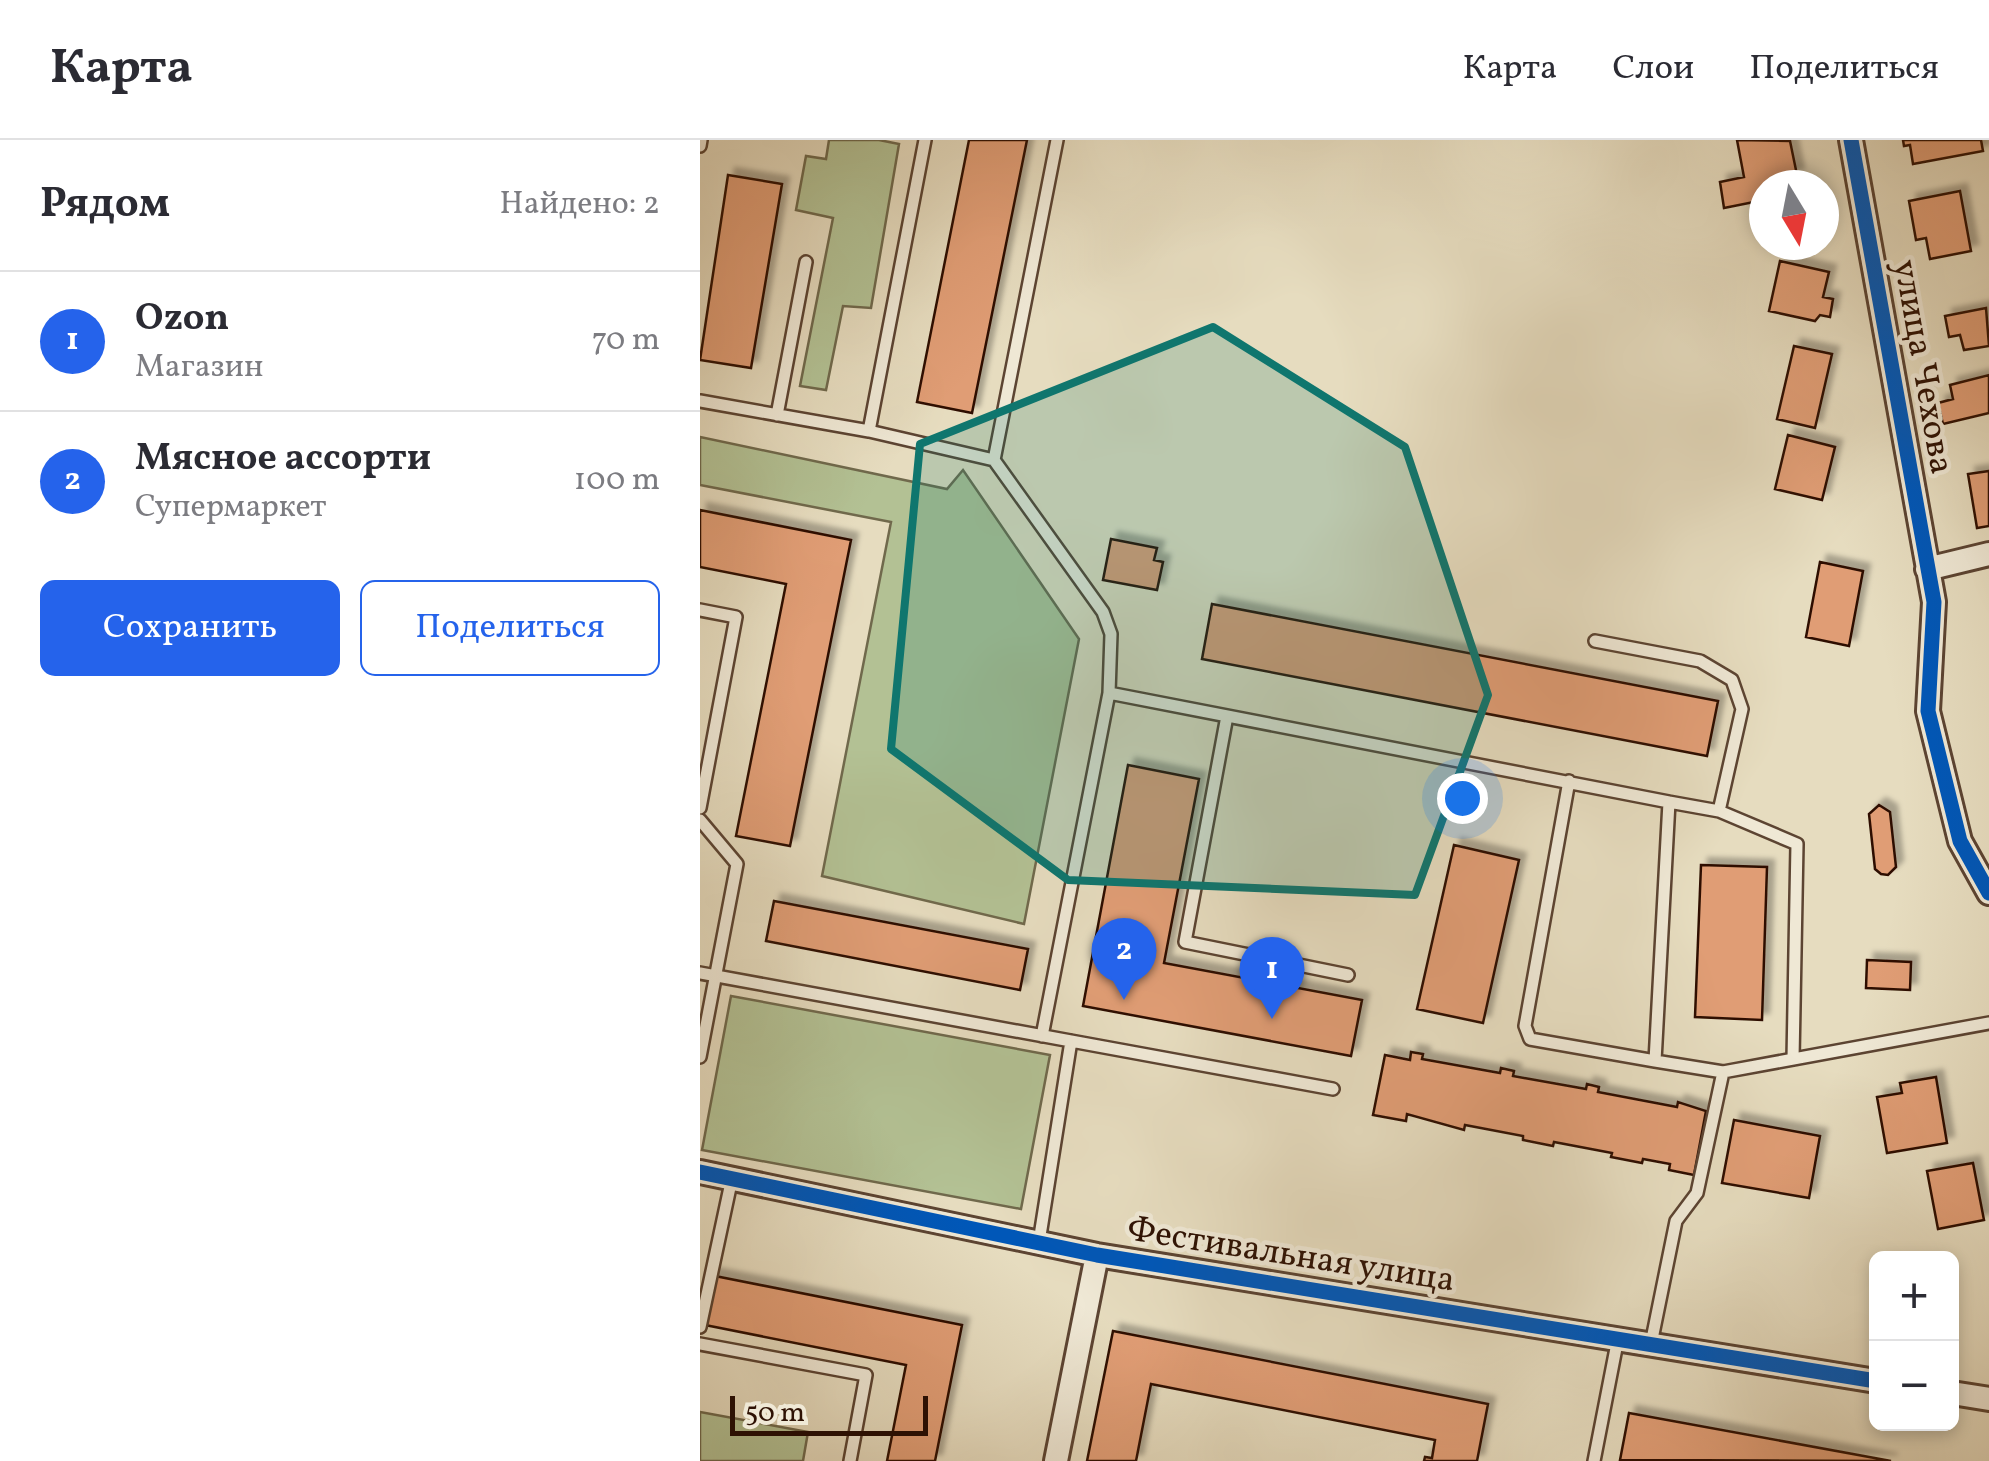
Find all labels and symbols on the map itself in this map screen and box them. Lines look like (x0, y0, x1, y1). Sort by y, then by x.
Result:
north arrow (1749, 170, 1839, 260)
street label: улица Чехова (1880, 256, 1964, 478)
your location (1437, 773, 1488, 824)
pin: 2 (1092, 918, 1156, 1000)
pin: 1 (1240, 936, 1304, 1019)
street label: Фестивальная улица (1124, 1206, 1458, 1306)
scale bar (730, 1391, 928, 1436)

